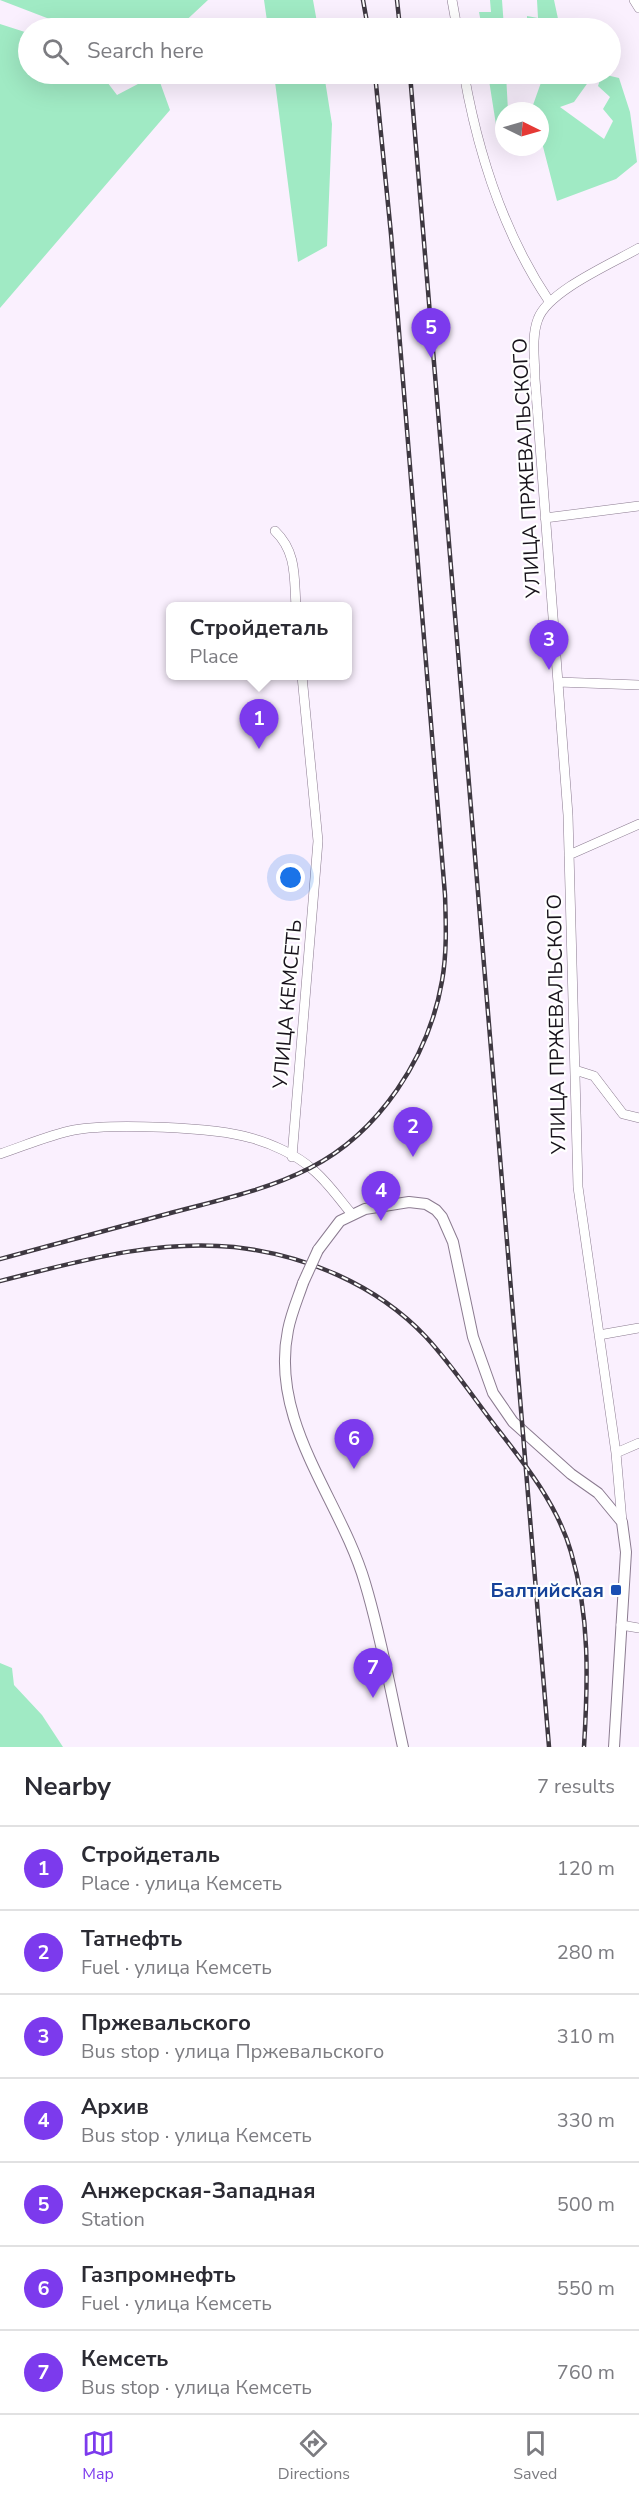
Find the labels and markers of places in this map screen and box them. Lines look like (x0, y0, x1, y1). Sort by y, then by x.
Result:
pin: 5 (412, 308, 450, 358)
pin: 3 (530, 620, 568, 670)
pin: 1 (240, 700, 278, 749)
pin: 2 (394, 1108, 432, 1157)
pin: 4 (362, 1172, 400, 1221)
pin: 6 (334, 1420, 374, 1469)
place label: Балтийская (490, 1577, 604, 1604)
marker: Балтийская (609, 1583, 623, 1597)
pin: 7 (354, 1648, 392, 1698)

